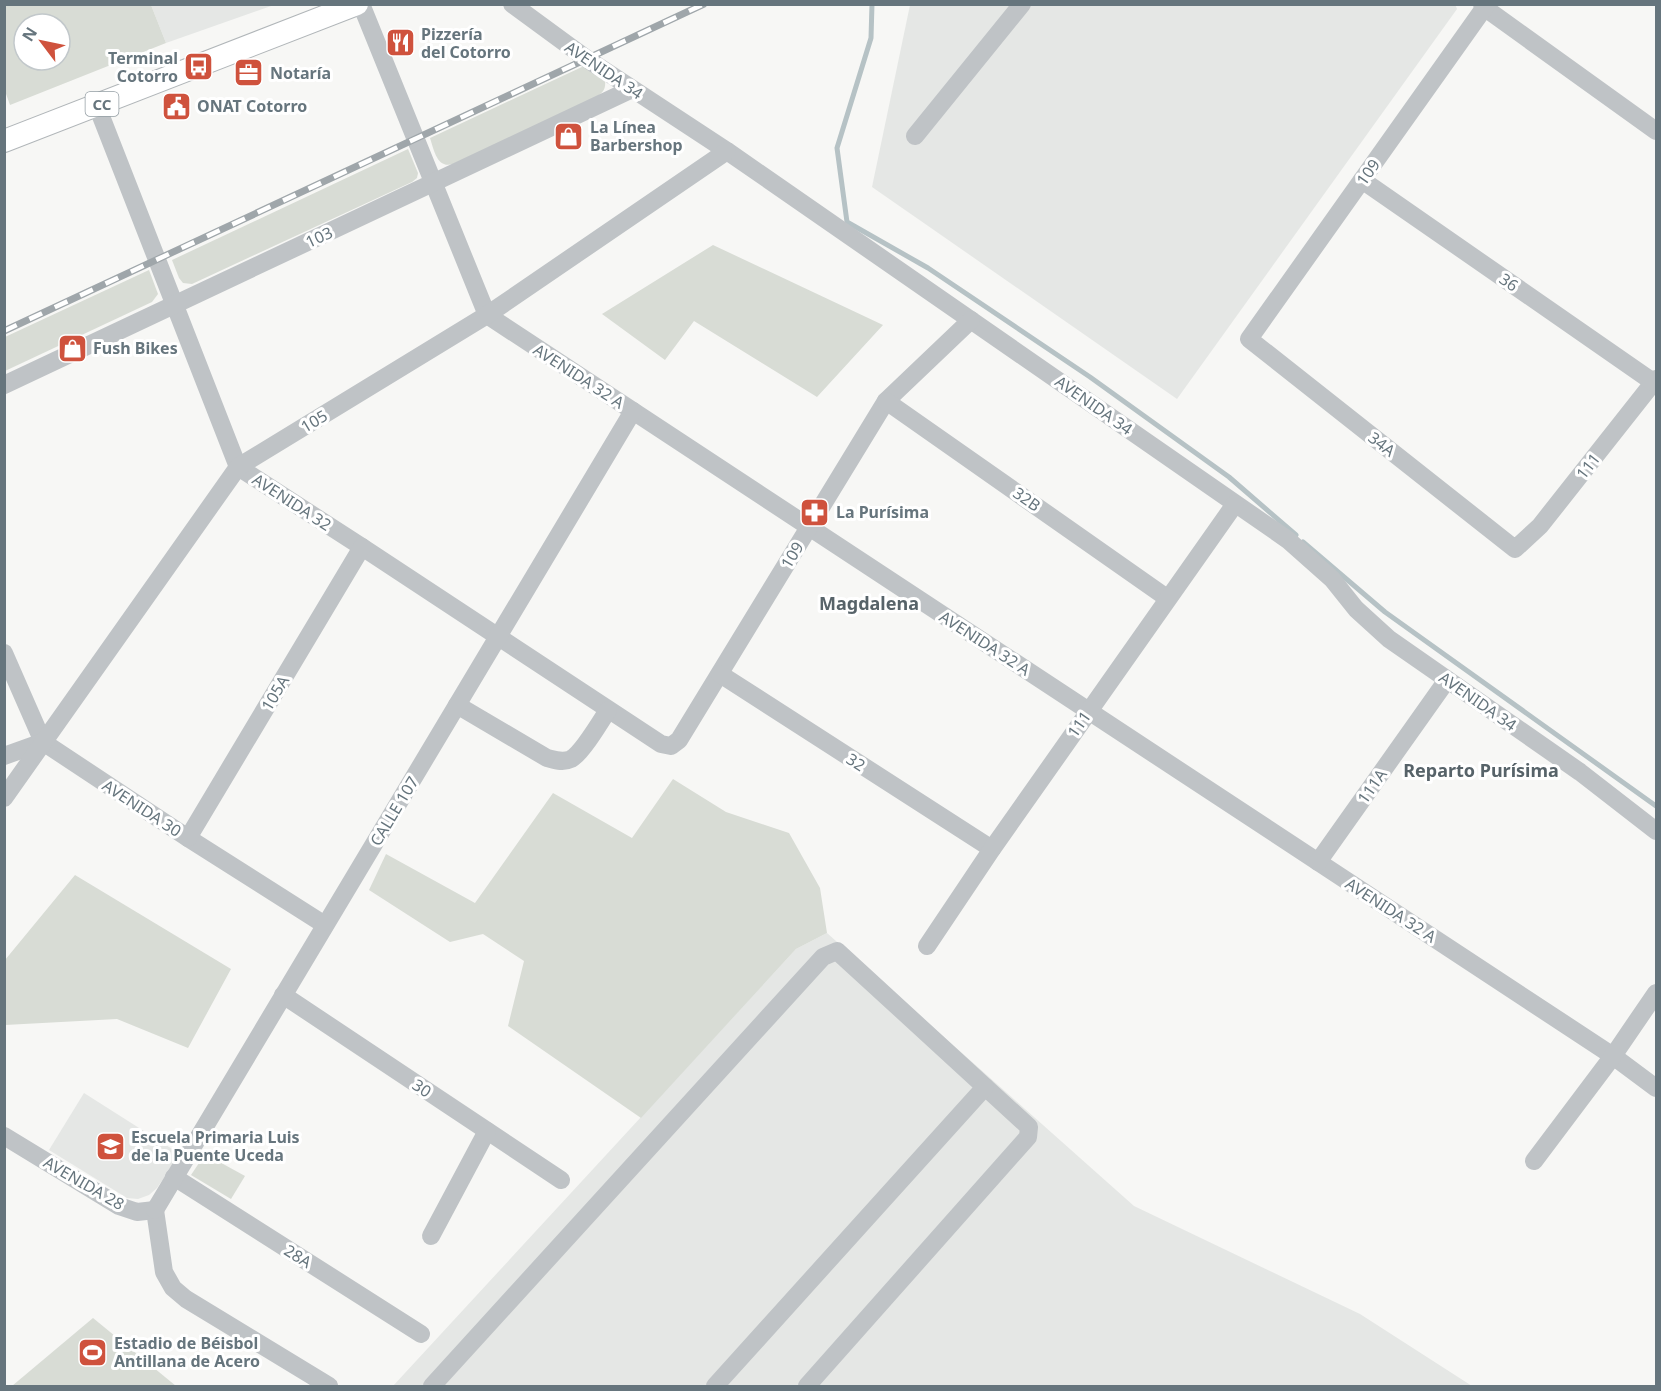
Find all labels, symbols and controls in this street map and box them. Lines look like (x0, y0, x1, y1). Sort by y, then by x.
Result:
north arrow (12, 12, 72, 72)
text: N (17, 23, 42, 45)
place label: Pizzería del Cotorro (421, 23, 511, 63)
restaurant icon: Pizzería del Cotorro (384, 27, 416, 59)
street label: AVENIDA 34 (561, 36, 647, 104)
place label: Terminal Cotorro (108, 47, 178, 87)
bus stop icon: Terminal Cotorro (183, 51, 215, 83)
office icon: Notaría (233, 57, 265, 89)
place label: Notaría (270, 62, 331, 84)
public building icon: ONAT Cotorro (160, 90, 192, 122)
road number: CC (86, 92, 118, 116)
place label: ONAT Cotorro (197, 95, 307, 117)
place label: La Línea Barbershop (590, 116, 683, 156)
shop icon: La Línea Barbershop (553, 120, 585, 152)
street label: 109 (1351, 154, 1385, 190)
street label: 103 (302, 221, 336, 253)
street label: 36 (1495, 268, 1523, 296)
shop icon: Fush Bikes (56, 332, 88, 364)
place label: Fush Bikes (93, 337, 178, 359)
street label: AVENIDA 32 A (529, 338, 629, 414)
street label: AVENIDA 34 (1051, 370, 1137, 440)
street label: 105 (297, 404, 331, 438)
street label: 34A (1364, 427, 1401, 462)
street label: 111 (1571, 448, 1605, 484)
street label: AVENIDA 32 (248, 468, 336, 536)
street label: 32B (1009, 482, 1045, 516)
pharmacy icon: La Purísima (799, 496, 831, 528)
place label: La Purísima (836, 501, 929, 523)
street label: 109 (775, 538, 809, 572)
district label: Magdalena (819, 591, 919, 615)
street label: AVENIDA 32 A (935, 605, 1035, 681)
street label: AVENIDA 34 (1435, 666, 1521, 736)
street label: 105A (256, 671, 295, 715)
street label: 111 (1062, 706, 1096, 742)
street label: 32 (842, 748, 870, 776)
district label: Reparto Purísima (1403, 758, 1559, 782)
street label: 111A (1352, 764, 1392, 808)
street label: CALLE 107 (365, 772, 423, 850)
street label: AVENIDA 30 (98, 774, 186, 842)
street label: AVENIDA 32 A (1341, 872, 1441, 948)
street label: 30 (408, 1074, 436, 1102)
place label: Escuela Primaria Luis de la Puente Uceda (131, 1126, 300, 1166)
school or university icon: Escuela Primaria Luis de la Puente Uceda (94, 1130, 126, 1162)
street label: AVENIDA 28 (40, 1151, 128, 1215)
street label: 28A (280, 1239, 317, 1273)
place label: Estadio de Béisbol Antillana de Acero (114, 1332, 260, 1372)
sports icon: Estadio de Béisbol Antillana de Acero (77, 1336, 109, 1368)

